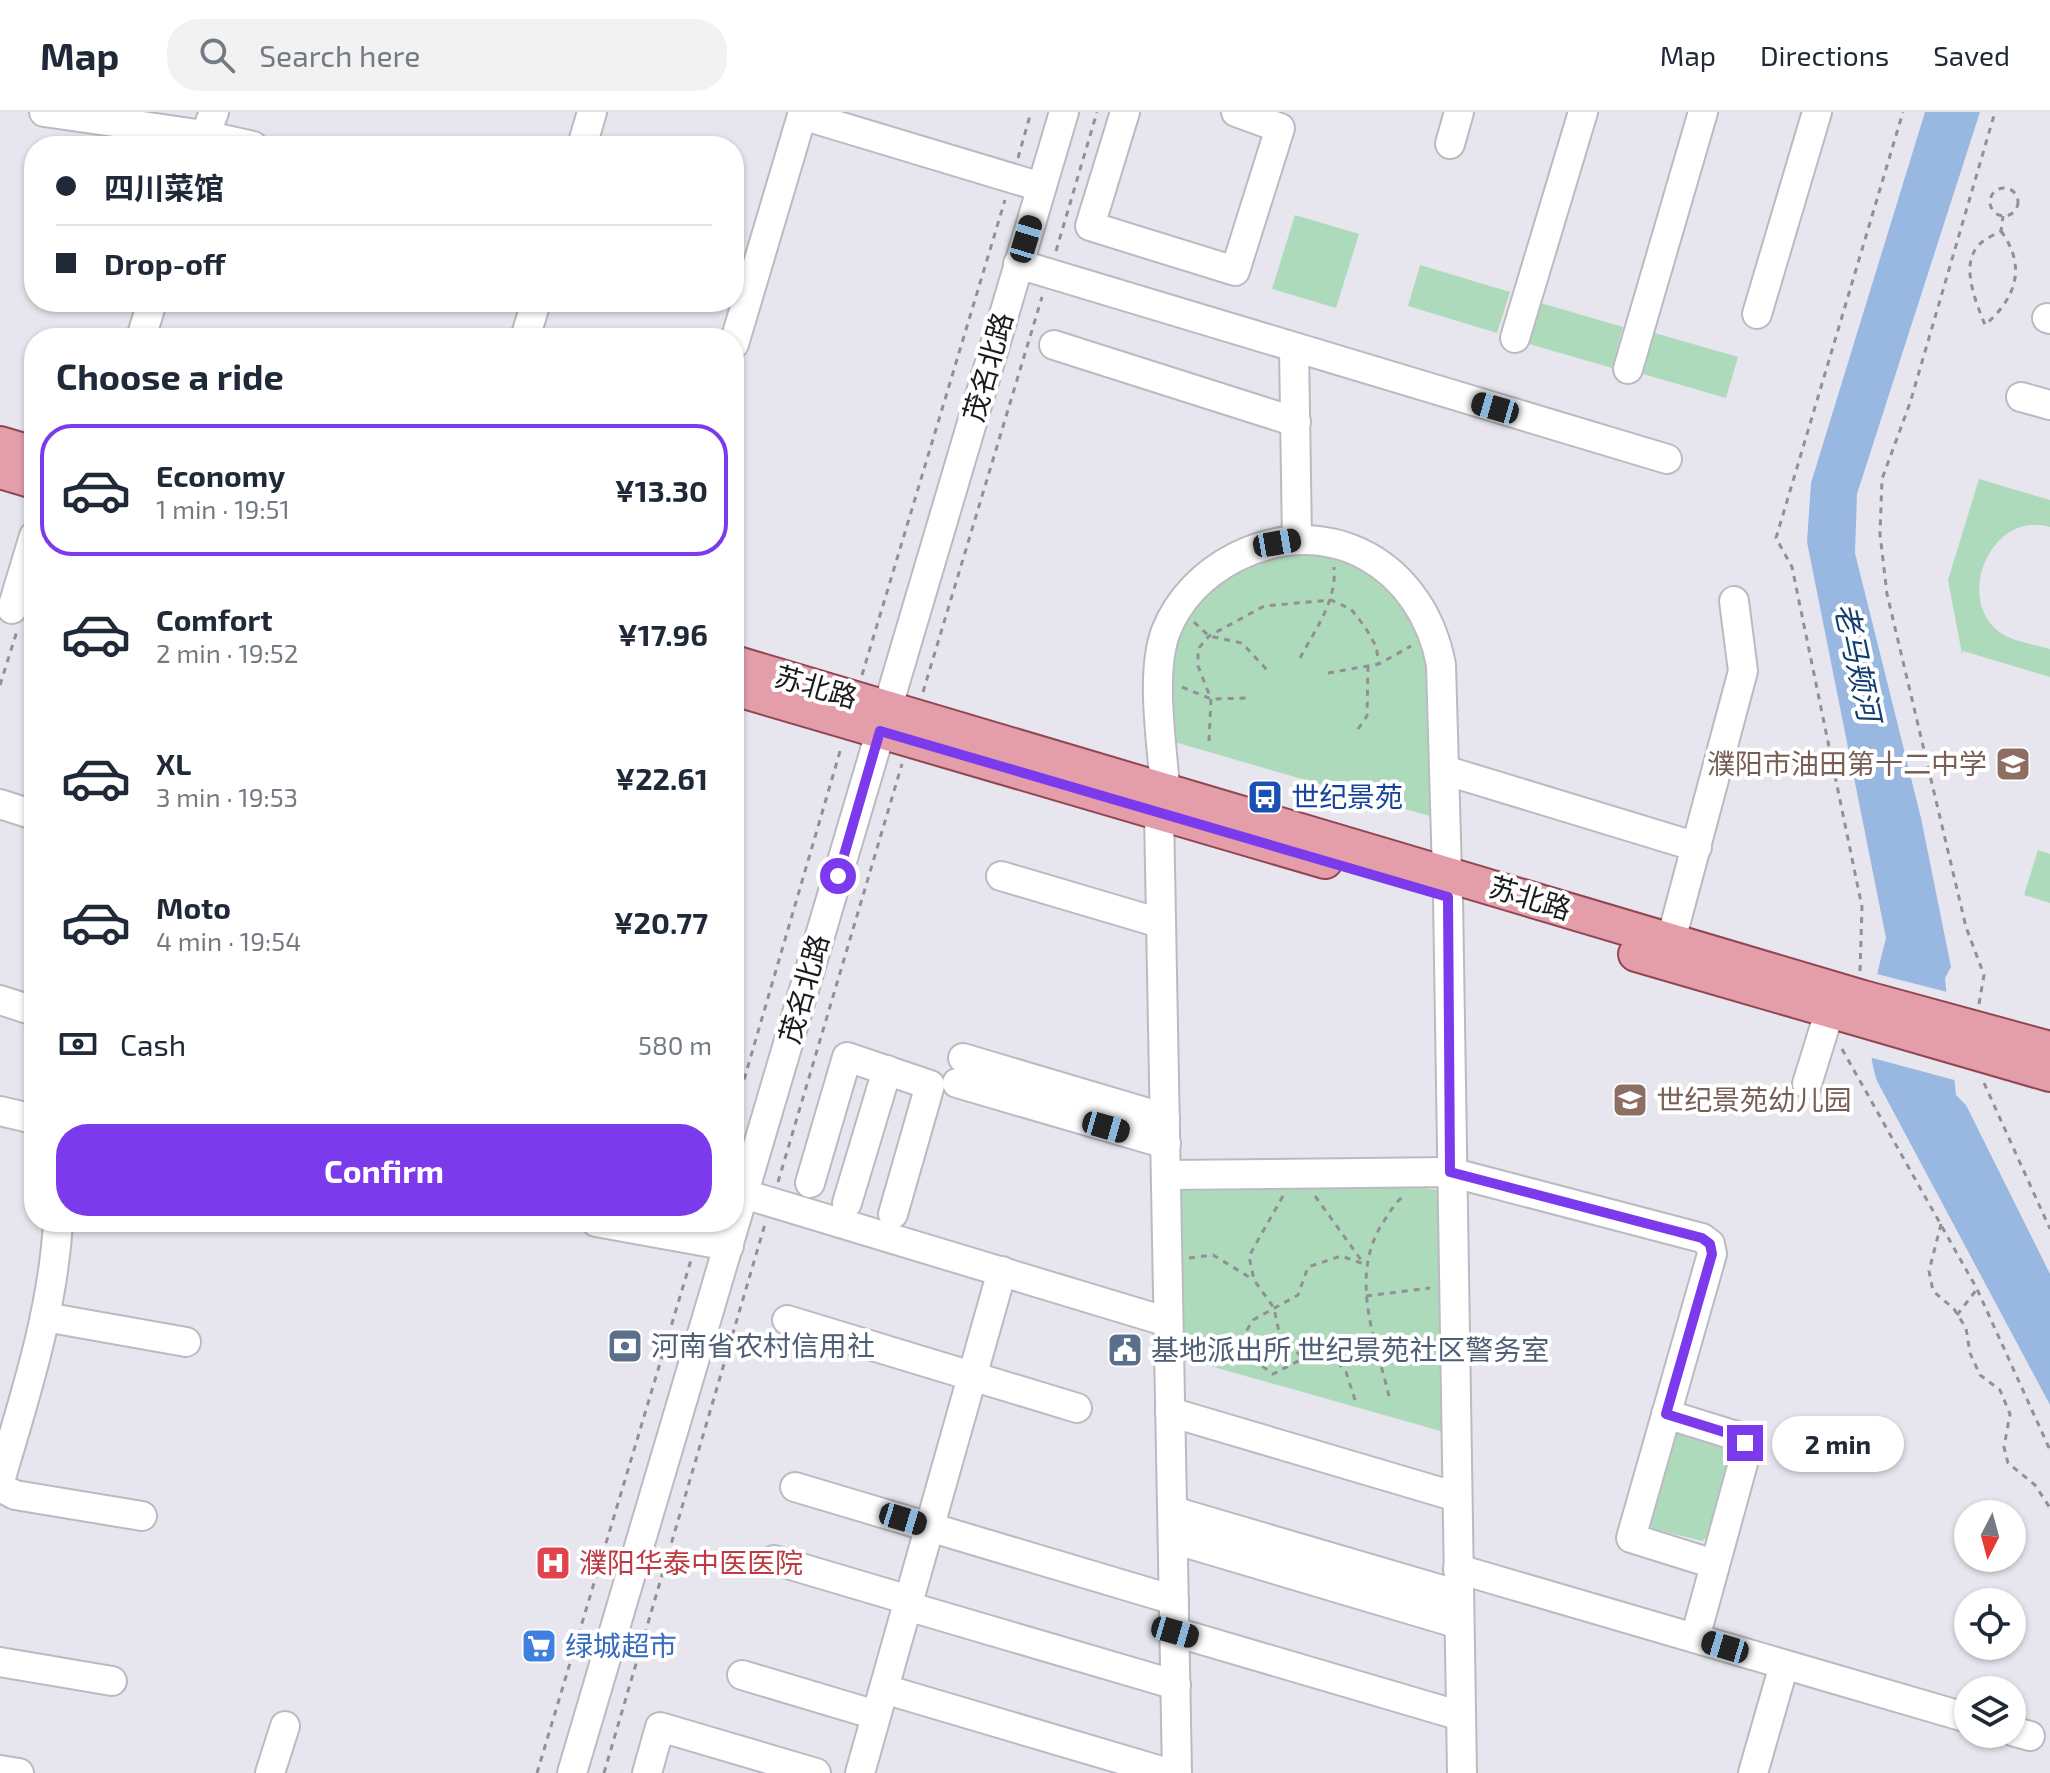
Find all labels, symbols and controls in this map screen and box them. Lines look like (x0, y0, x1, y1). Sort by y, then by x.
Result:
search box (167, 19, 727, 91)
text: Map (40, 32, 119, 78)
icon: search (195, 33, 239, 77)
text: Search here (259, 37, 420, 73)
text: Map (1660, 38, 1716, 72)
text: Directions (1760, 38, 1889, 72)
text: Saved (1933, 38, 2010, 72)
text: 四川菜馆 (104, 169, 224, 205)
car (1008, 213, 1044, 265)
text: Drop-off (104, 245, 226, 281)
street label: 茂名北路 (955, 308, 1019, 425)
text: Choose a ride (56, 354, 284, 397)
car (1469, 390, 1521, 426)
icon: car (60, 454, 132, 526)
text: Economy (156, 457, 285, 493)
text: ¥13.30 (615, 472, 708, 508)
text: 1 min · 19:51 (156, 493, 290, 524)
car (1251, 527, 1303, 559)
icon: car (60, 598, 132, 670)
water label: 老马颊河 (1829, 599, 1890, 729)
text: Comfort (156, 601, 273, 637)
text: ¥17.96 (618, 616, 708, 652)
text: 2 min · 19:52 (156, 637, 298, 668)
street label: 苏北路 (771, 658, 861, 714)
icon: car (60, 742, 132, 814)
text: XL (156, 745, 191, 781)
school or university icon: 濮阳市油田第十二中学 (1994, 745, 2032, 783)
place label: 濮阳市油田第十二中学 (1707, 746, 1987, 780)
text: ¥22.61 (615, 760, 708, 796)
bus stop icon: 世纪景苑 (1246, 778, 1284, 816)
place label: 世纪景苑 (1291, 779, 1403, 813)
text: 3 min · 19:53 (156, 781, 298, 812)
route start (820, 858, 856, 894)
street label: 苏北路 (1485, 869, 1575, 926)
icon: car (60, 886, 132, 958)
text: Moto (156, 889, 231, 925)
text: ¥20.77 (614, 904, 708, 940)
text: 4 min · 19:54 (156, 925, 301, 956)
street label: 茂名北路 (771, 930, 835, 1047)
icon: cash (56, 1022, 100, 1066)
text: Cash (120, 1026, 186, 1062)
text: 580 m (638, 1029, 712, 1060)
school or university icon: 世纪景苑幼儿园 (1611, 1081, 1649, 1119)
place label: 世纪景苑幼儿园 (1656, 1082, 1852, 1116)
car (1080, 1109, 1132, 1145)
button: Confirm (56, 1124, 712, 1216)
bank icon: 河南省农村信用社 (606, 1327, 644, 1365)
place label: 河南省农村信用社 (651, 1328, 875, 1362)
public building icon: 基地派出所 世纪景苑社区警务室 (1106, 1331, 1144, 1369)
place label: 基地派出所 世纪景苑社区警务室 (1151, 1332, 1549, 1366)
callout: 2 min (1773, 1415, 1905, 1471)
route end (1727, 1425, 1763, 1461)
text: 2 min (1805, 1428, 1871, 1459)
north arrow (1954, 1500, 2026, 1572)
map controls (1954, 1500, 2026, 1748)
car (877, 1501, 929, 1537)
hospital icon: 濮阳华泰中医医院 (534, 1544, 572, 1582)
place label: 濮阳华泰中医医院 (579, 1545, 803, 1579)
button: locate (1954, 1588, 2026, 1660)
car (1149, 1614, 1201, 1650)
supermarket icon: 绿城超市 (520, 1627, 558, 1665)
place label: 绿城超市 (565, 1628, 677, 1662)
car (1699, 1629, 1751, 1665)
button: layers (1954, 1676, 2026, 1748)

